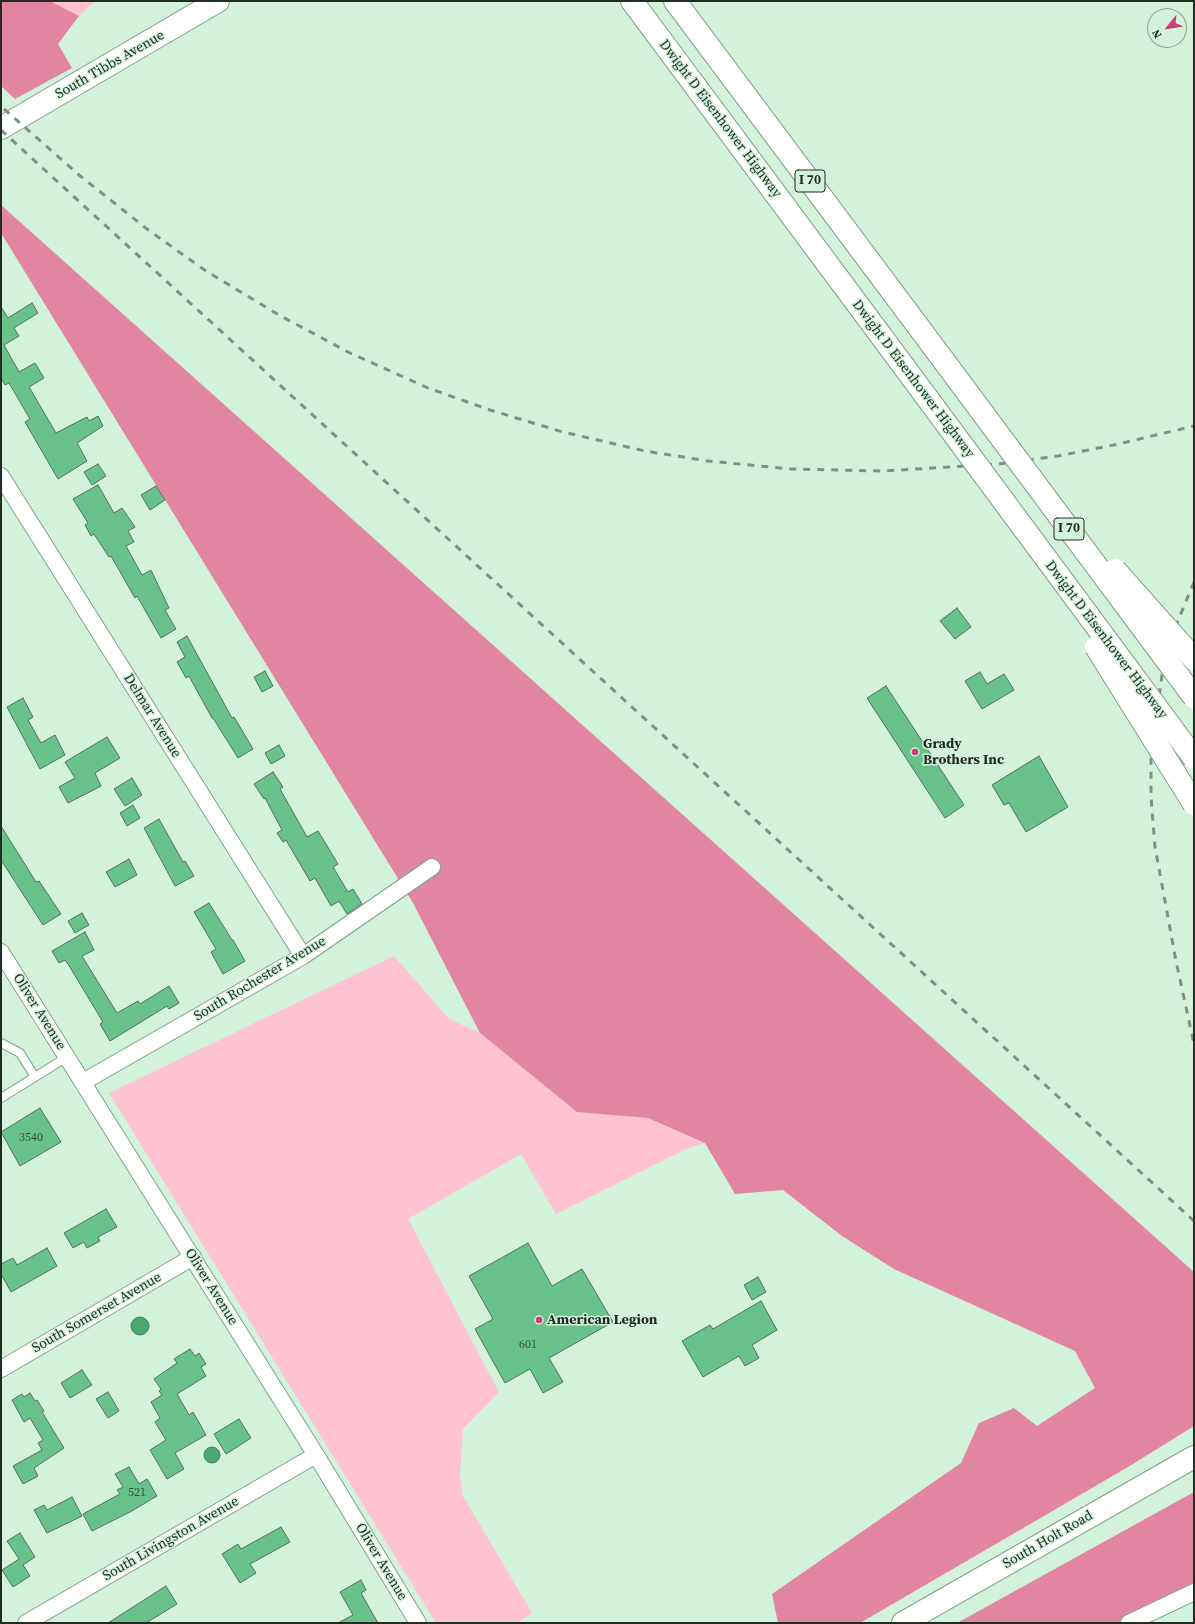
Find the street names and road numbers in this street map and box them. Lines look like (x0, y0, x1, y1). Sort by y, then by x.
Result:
street label: South Tibbs Avenue (53, 27, 167, 103)
street label: Dwight D Eisenhower Highway (655, 37, 785, 201)
road number: I 70 (795, 170, 825, 192)
street label: Dwight D Eisenhower Highway (848, 297, 978, 461)
road number: I 70 (1054, 518, 1084, 540)
street label: Dwight D Eisenhower Highway (1041, 558, 1171, 722)
street label: Delmar Avenue (119, 671, 185, 761)
street label: South Rochester Avenue (191, 933, 329, 1025)
street label: Oliver Avenue (9, 971, 69, 1053)
street label: Oliver Avenue (181, 1246, 241, 1328)
street label: South Somerset Avenue (29, 1269, 165, 1357)
street label: South Livingston Avenue (100, 1493, 242, 1585)
street label: South Holt Road (1000, 1507, 1096, 1573)
street label: Oliver Avenue (351, 1520, 411, 1604)

